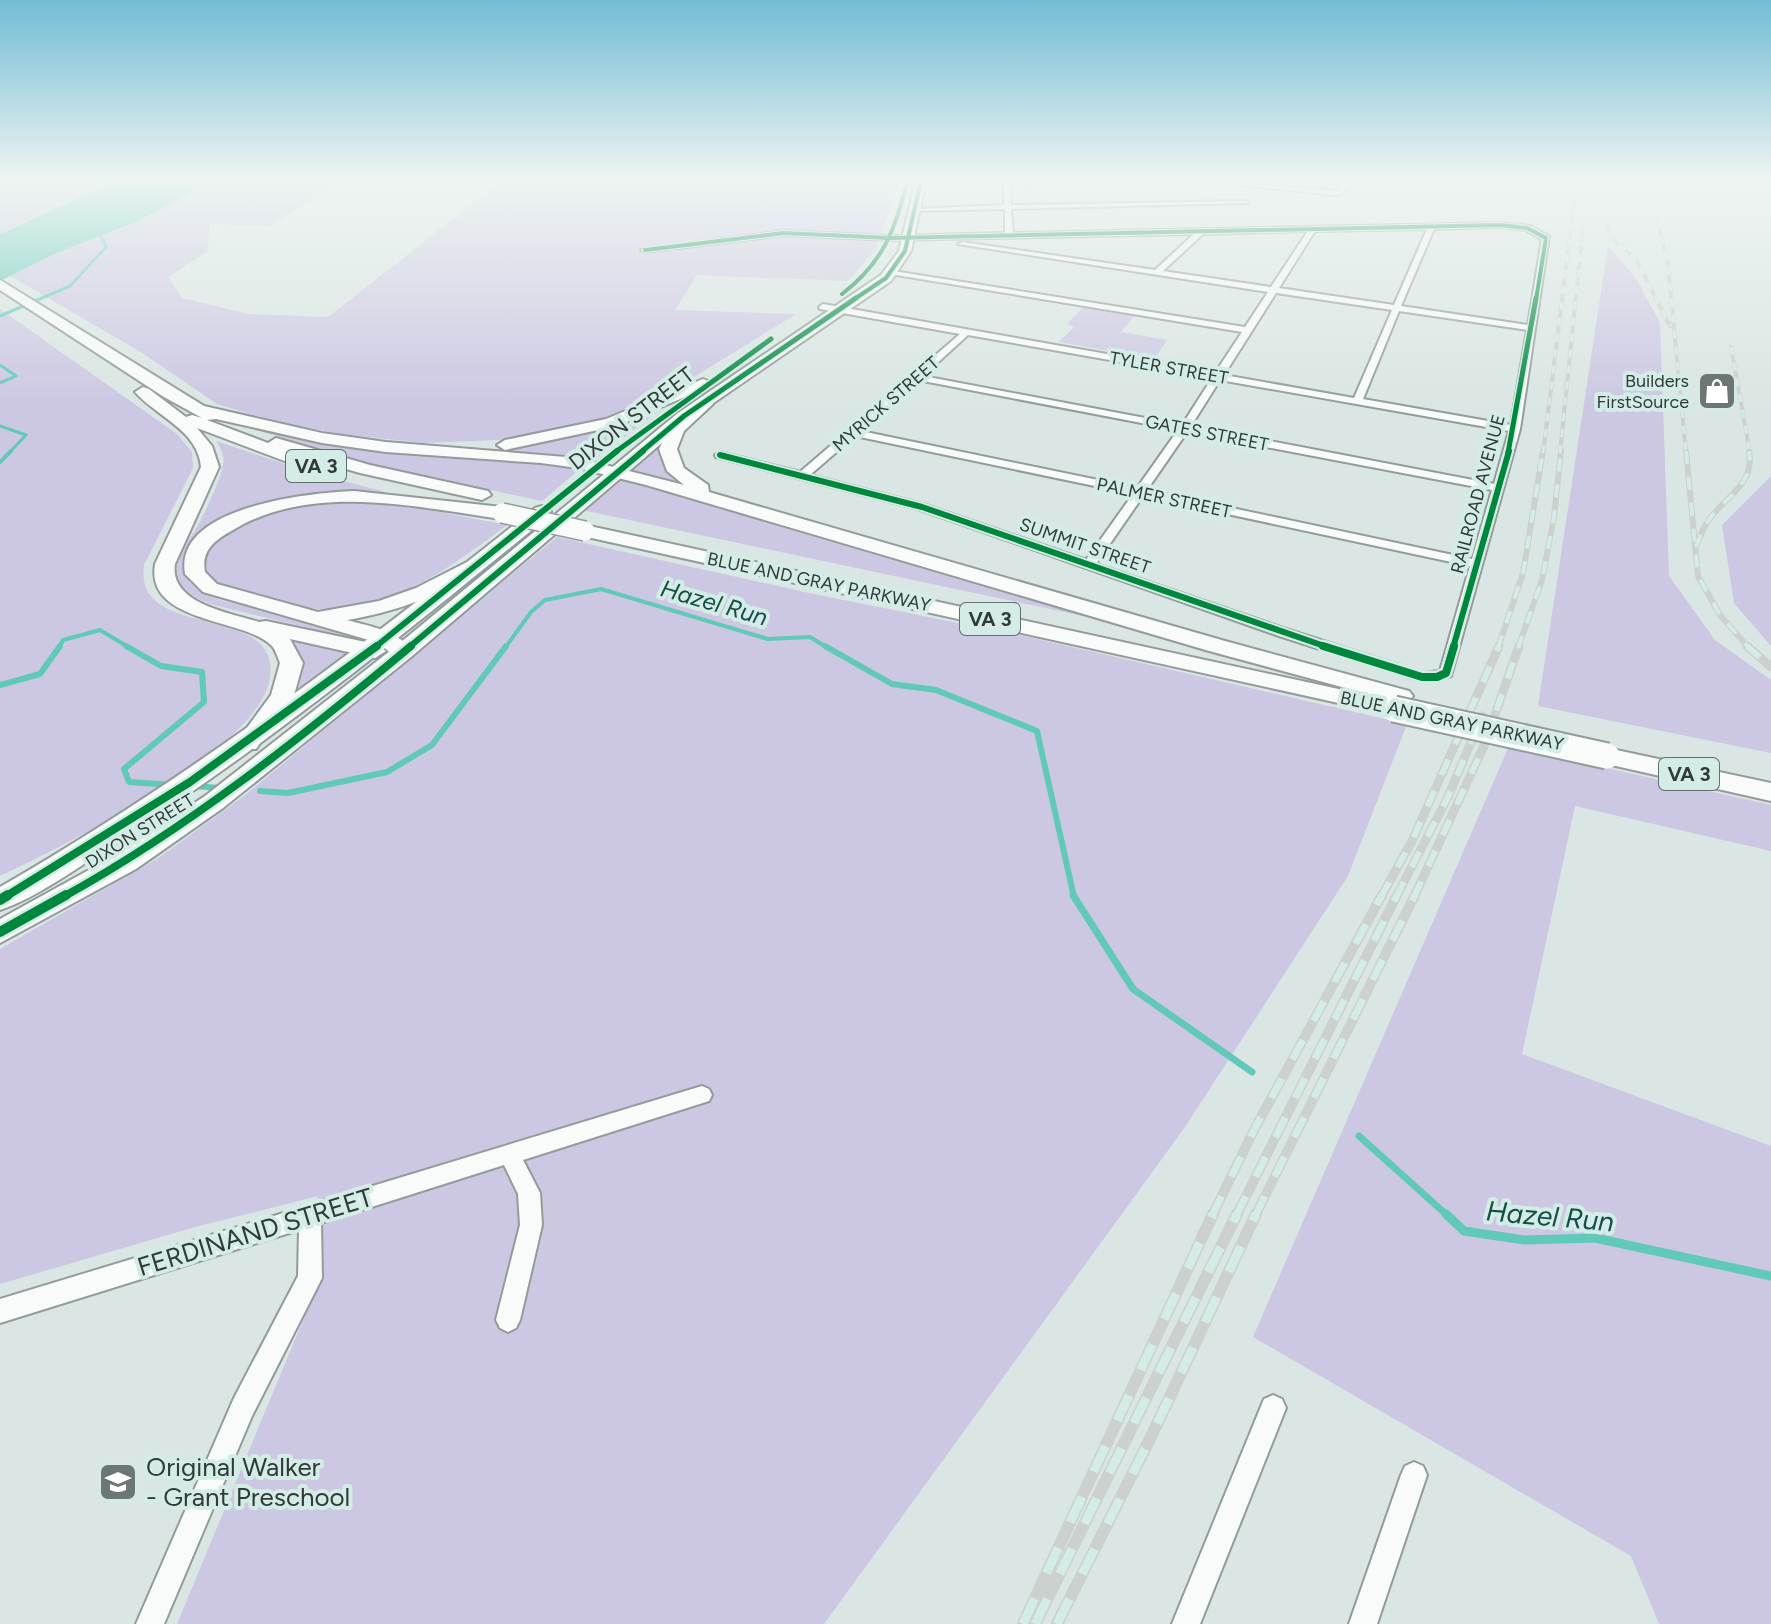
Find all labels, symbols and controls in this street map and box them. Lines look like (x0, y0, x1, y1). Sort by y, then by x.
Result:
street label: TYLER STREET (1108, 347, 1230, 389)
street label: MYRICK STREET (828, 352, 944, 456)
street label: DIXON STREET (563, 361, 699, 476)
place label: Builders FirstSource (1597, 370, 1689, 413)
shop icon: Builders FirstSource (1696, 370, 1738, 412)
street label: GATES STREET (1143, 410, 1271, 456)
street label: RAILROAD AVENUE (1446, 412, 1510, 576)
road number: VA 3 (286, 450, 346, 482)
street label: PALMER STREET (1095, 473, 1233, 523)
street label: SUMMIT STREET (1017, 513, 1153, 579)
street label: BLUE AND GRAY PARKWAY (705, 548, 933, 616)
water label: Hazel Run (657, 573, 771, 632)
road number: VA 3 (960, 603, 1020, 635)
street label: BLUE AND GRAY PARKWAY (1338, 687, 1566, 755)
road number: VA 3 (1659, 758, 1719, 790)
street label: DIXON STREET (82, 789, 199, 873)
street label: FERDINAND STREET (133, 1181, 377, 1283)
water label: Hazel Run (1485, 1193, 1615, 1239)
place label: Original Walker - Grant Preschool (146, 1451, 350, 1513)
school or university icon: Original Walker - Grant Preschool (97, 1461, 139, 1503)

